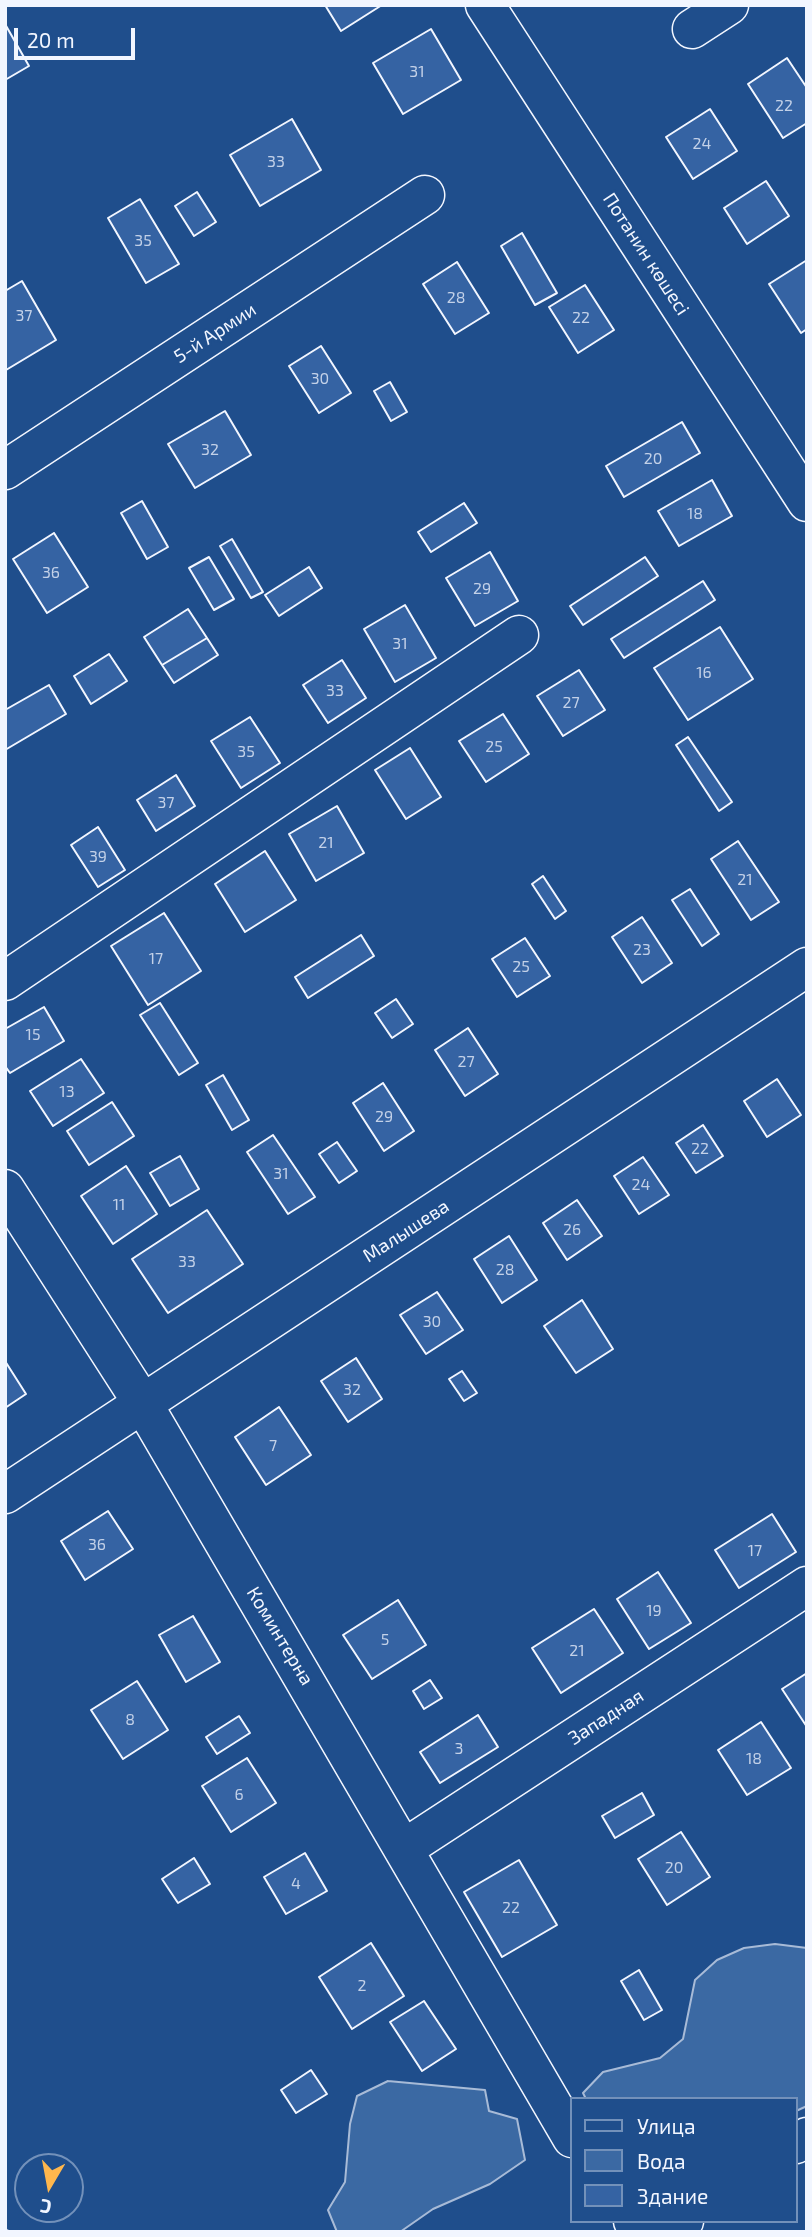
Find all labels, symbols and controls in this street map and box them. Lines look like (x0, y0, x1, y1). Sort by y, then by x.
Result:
scale bar (18, 14, 138, 58)
text: 20 m (27, 27, 75, 52)
house number: 31 (409, 62, 425, 82)
house number: 22 (775, 96, 793, 116)
house number: 24 (693, 134, 711, 154)
house number: 33 (267, 152, 285, 172)
street label: Потанин көшесі (598, 189, 694, 319)
house number: 35 (134, 231, 152, 251)
house number: 28 (447, 288, 465, 308)
street label: 5-й Армии (170, 298, 260, 368)
house number: 37 (15, 306, 33, 326)
house number: 22 (572, 308, 590, 328)
house number: 30 (311, 369, 329, 389)
house number: 32 (201, 440, 219, 460)
house number: 20 (644, 449, 662, 469)
house number: 18 (687, 504, 703, 524)
house number: 36 (42, 563, 60, 583)
house number: 29 (473, 579, 491, 599)
house number: 31 (392, 634, 408, 654)
house number: 16 (696, 663, 712, 683)
house number: 33 (326, 681, 344, 701)
house number: 27 (562, 693, 580, 713)
house number: 25 (485, 737, 503, 757)
house number: 35 (237, 742, 255, 762)
house number: 37 (157, 793, 175, 813)
house number: 21 (318, 833, 334, 853)
house number: 39 (89, 847, 107, 867)
house number: 21 (737, 870, 753, 890)
house number: 23 (633, 940, 651, 960)
house number: 17 (149, 949, 163, 969)
house number: 25 (512, 957, 530, 977)
house number: 15 (26, 1025, 40, 1045)
house number: 27 (457, 1052, 475, 1072)
house number: 13 (59, 1082, 75, 1102)
house number: 29 (375, 1107, 393, 1127)
house number: 22 (691, 1139, 709, 1159)
house number: 31 (273, 1164, 289, 1184)
house number: 24 (632, 1175, 650, 1195)
house number: 11 (113, 1195, 125, 1215)
street label: Малышева (359, 1195, 453, 1267)
house number: 26 (563, 1220, 581, 1240)
house number: 33 (178, 1252, 196, 1272)
house number: 28 (496, 1260, 514, 1280)
house number: 30 (423, 1312, 441, 1332)
house number: 32 (343, 1380, 361, 1400)
house number: 7 (269, 1436, 277, 1456)
house number: 36 (88, 1535, 106, 1555)
house number: 17 (748, 1541, 762, 1561)
street label: Коминтерна (242, 1583, 318, 1689)
house number: 19 (646, 1601, 662, 1621)
house number: 5 (381, 1630, 389, 1650)
house number: 21 (569, 1641, 585, 1661)
street label: Западная (564, 1684, 648, 1750)
house number: 8 (125, 1710, 135, 1730)
house number: 3 (455, 1739, 463, 1759)
house number: 18 (746, 1749, 762, 1769)
house number: 6 (234, 1785, 244, 1805)
house number: 20 (665, 1858, 683, 1878)
house number: 4 (291, 1874, 301, 1894)
house number: 22 (502, 1898, 520, 1918)
house number: 2 (358, 1976, 366, 1996)
legend (570, 2097, 798, 2223)
text: Улица (637, 2113, 696, 2138)
text: Вода (637, 2148, 686, 2173)
north arrow (14, 2153, 84, 2223)
text: Здание (637, 2183, 708, 2208)
text: С (38, 2195, 53, 2220)

